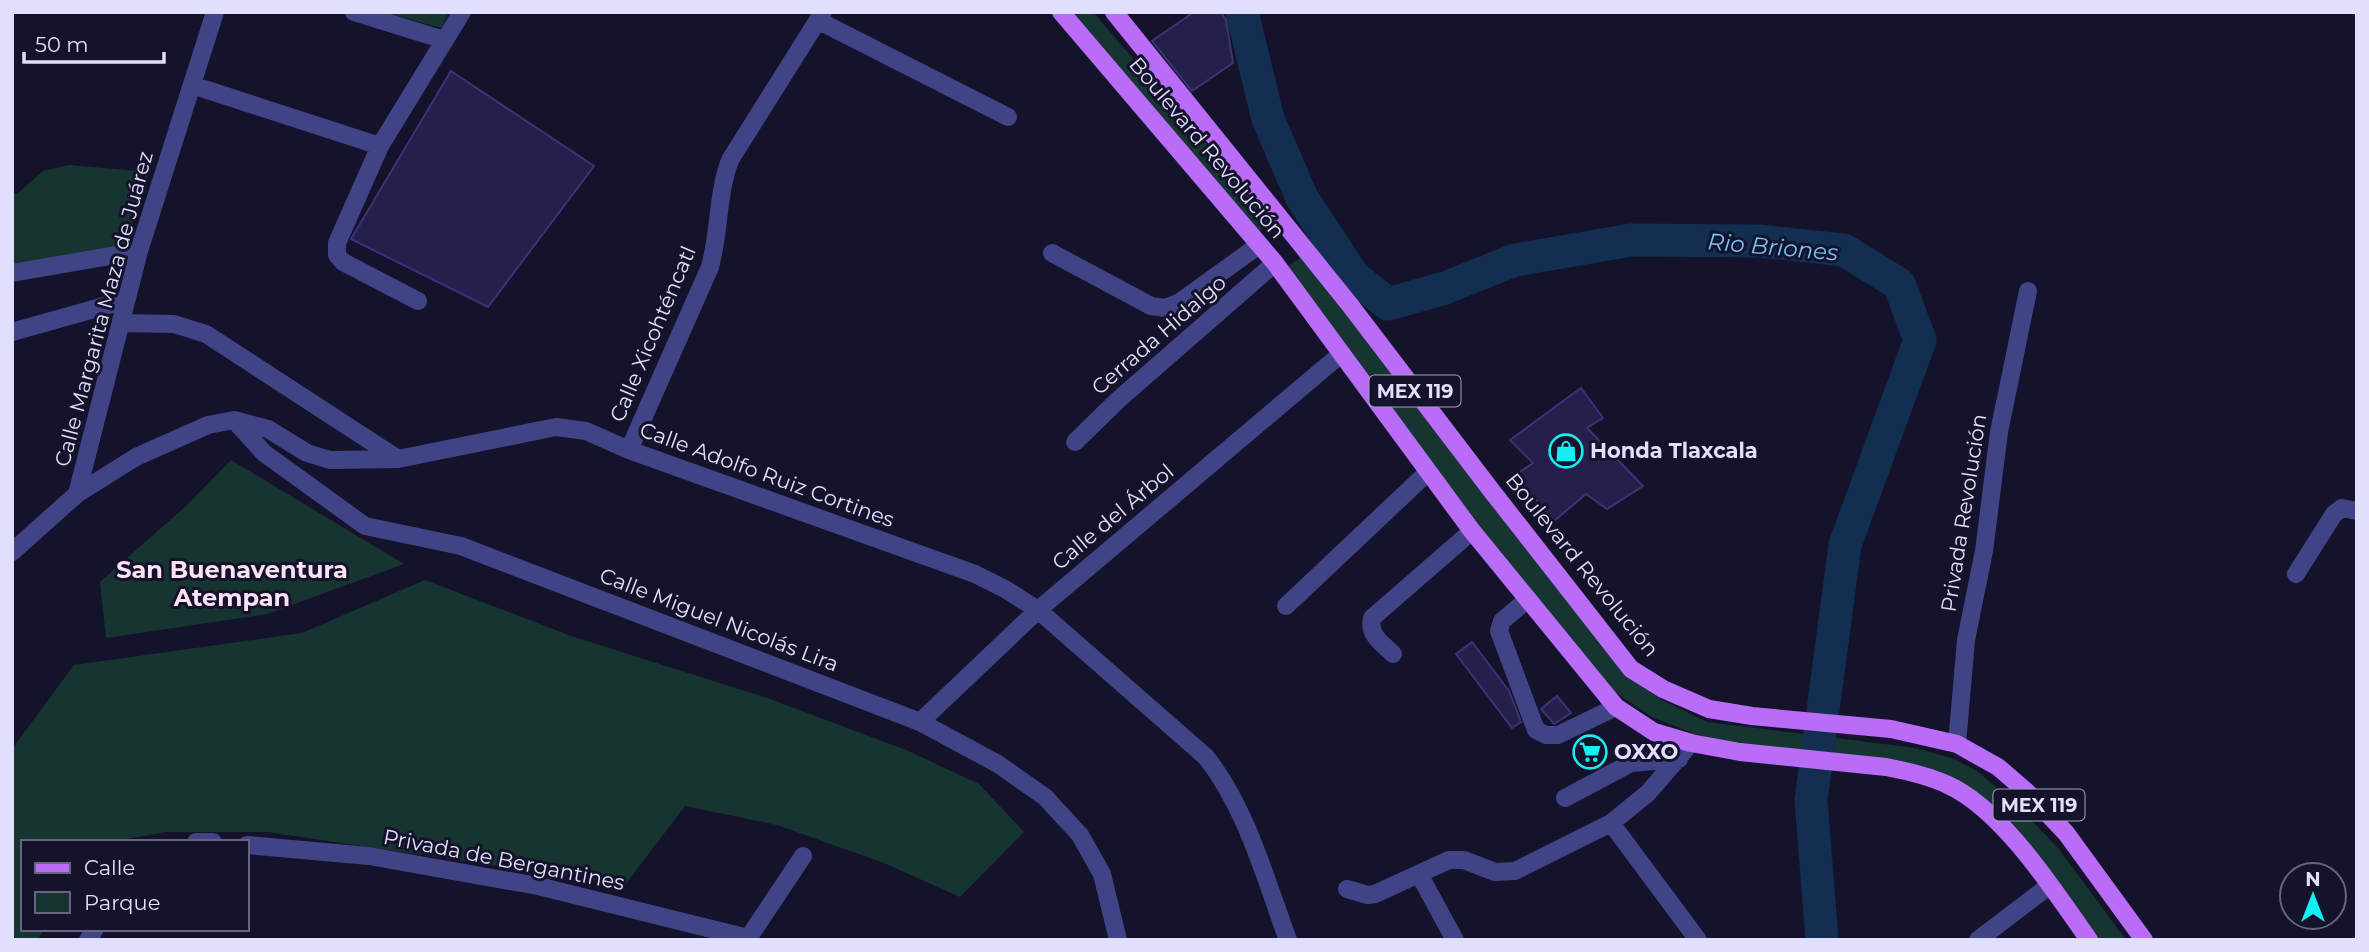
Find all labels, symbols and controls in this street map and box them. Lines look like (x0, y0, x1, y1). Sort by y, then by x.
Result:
scale bar (24, 21, 164, 65)
text: 50 m (35, 32, 89, 57)
street label: Boulevard Revolución (1124, 52, 1291, 243)
street label: Calle Margarita Maza de Juárez (49, 148, 158, 469)
water label: Rio Briones (1707, 227, 1839, 267)
street label: Calle Xicohténcatl (604, 242, 701, 425)
street label: Cerrada Hidalgo (1086, 269, 1231, 400)
road number: MEX 119 (1370, 376, 1460, 406)
street label: Privada Revolución (1935, 412, 1992, 614)
street label: Calle Adolfo Ruiz Cortines (636, 417, 898, 532)
shop icon: Honda Tlaxcala (1547, 432, 1585, 470)
place label: Honda Tlaxcala (1590, 438, 1758, 463)
street label: Calle del Árbol (1047, 458, 1179, 575)
street label: Boulevard Revolución (1501, 468, 1664, 661)
district label: San Buenaventura Atempan (116, 555, 348, 612)
street label: Calle Miguel Nicolás Lira (596, 562, 842, 677)
supermarket icon: OXXO (1571, 733, 1609, 771)
place label: OXXO (1614, 739, 1678, 764)
road number: MEX 119 (1994, 790, 2084, 820)
street label: Privada de Bergantines (381, 824, 627, 895)
legend (21, 840, 248, 931)
text: Calle (84, 855, 135, 880)
north arrow (2278, 861, 2348, 931)
text: N (2305, 868, 2321, 891)
text: Parque (84, 890, 160, 915)

